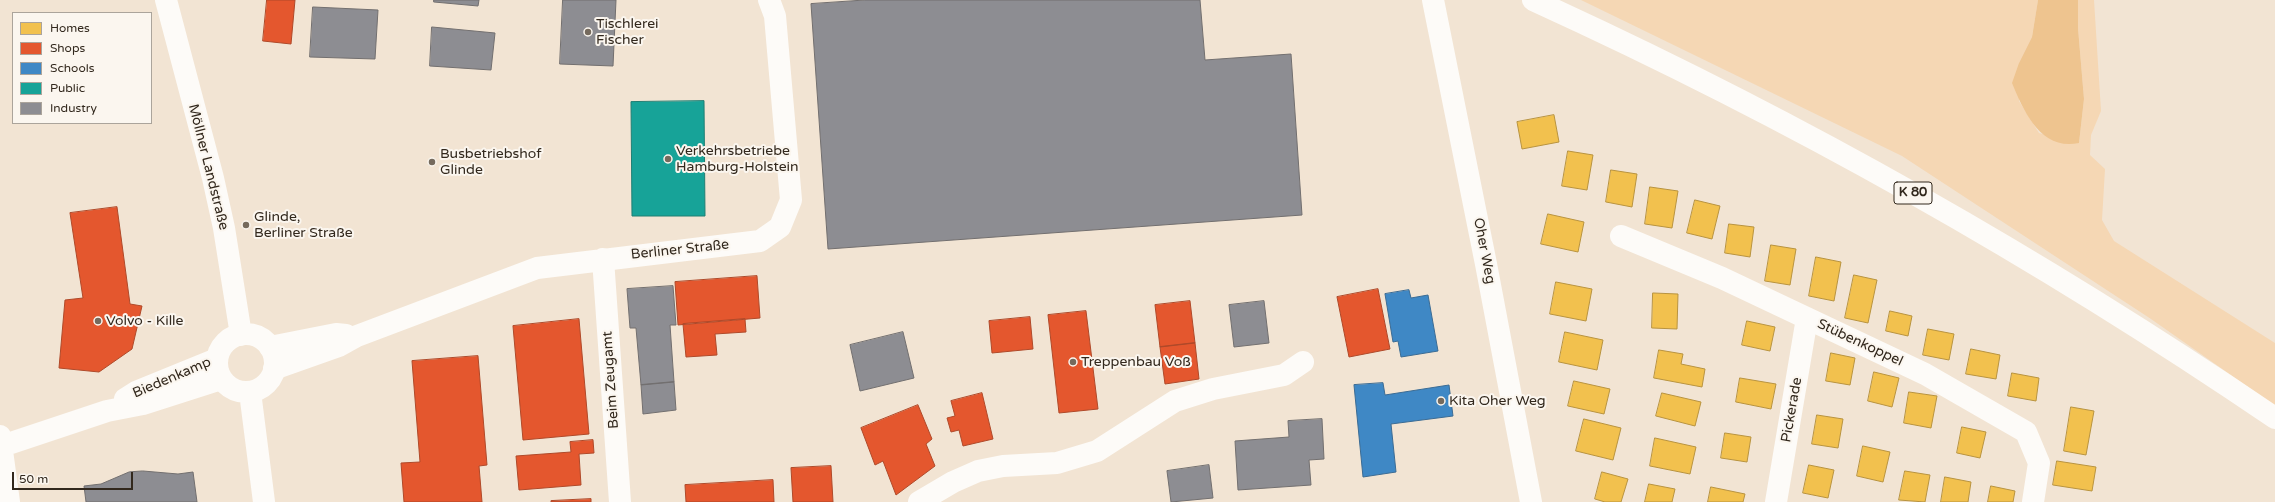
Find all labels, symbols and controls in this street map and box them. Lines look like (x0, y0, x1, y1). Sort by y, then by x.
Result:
legend (12, 12, 152, 124)
place label: Tischlerei Fischer (596, 16, 659, 48)
text: Homes (50, 21, 90, 35)
marker: Tischlerei Fischer (583, 27, 593, 37)
text: Shops (50, 41, 85, 55)
text: Schools (50, 61, 94, 75)
text: Public (50, 81, 85, 95)
text: Industry (50, 101, 97, 115)
street label: Möllner Landstraße (184, 102, 232, 232)
place label: Verkehrsbetriebe Hamburg-Holstein (676, 143, 799, 176)
place label: Busbetriebshof Glinde (440, 146, 542, 178)
marker: Verkehrsbetriebe Hamburg-Holstein (663, 154, 673, 164)
marker: Busbetriebshof Glinde (427, 157, 437, 167)
road number: K 80 (1894, 182, 1932, 204)
place label: Glinde, Berliner Straße (254, 209, 353, 242)
street label: Oher Weg (1469, 217, 1499, 285)
marker: Glinde, Berliner Straße (241, 220, 251, 230)
street label: Berliner Straße (630, 236, 730, 264)
place label: Volvo - Kille (106, 313, 184, 329)
marker: Volvo - Kille (93, 316, 103, 326)
street label: Stübenkoppel (1815, 316, 1905, 370)
street label: Beim Zeugamt (599, 331, 623, 429)
street label: Biedenkamp (130, 354, 214, 402)
place label: Treppenbau Voß (1081, 354, 1191, 370)
marker: Treppenbau Voß (1068, 357, 1078, 367)
street label: Pickerade (1778, 376, 1806, 444)
place label: Kita Oher Weg (1449, 393, 1546, 409)
marker: Kita Oher Weg (1436, 396, 1446, 406)
scale bar (14, 464, 135, 490)
text: 50 m (19, 472, 48, 486)

